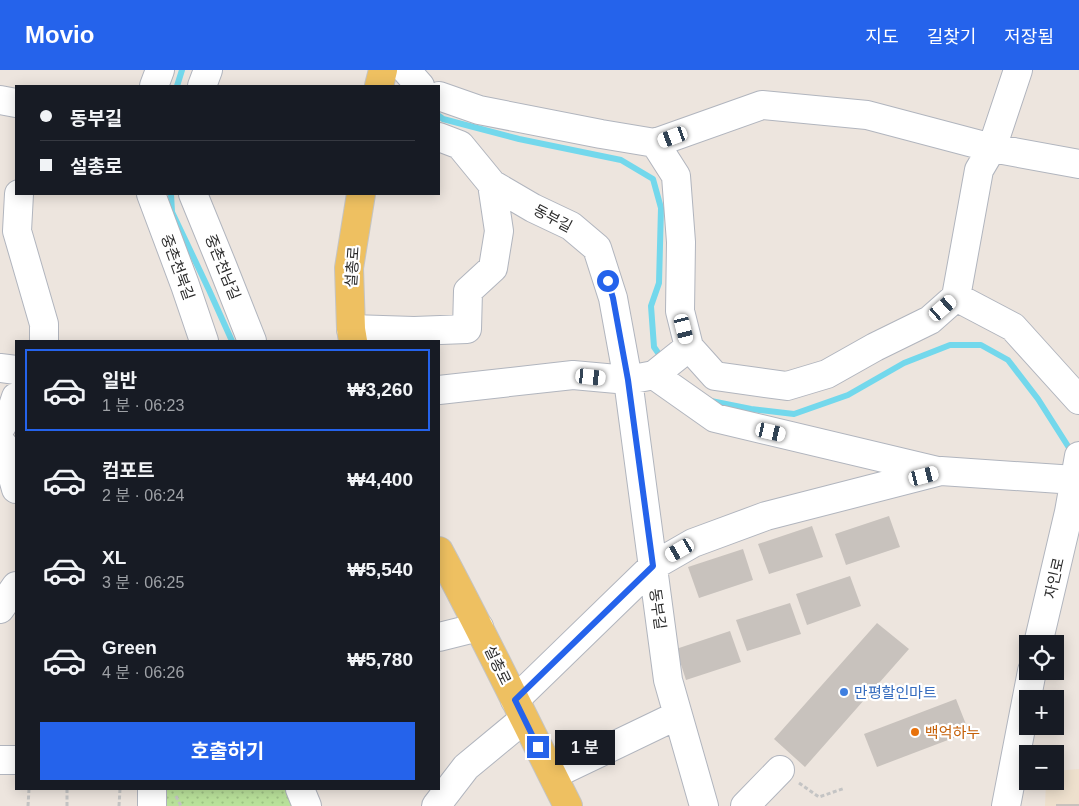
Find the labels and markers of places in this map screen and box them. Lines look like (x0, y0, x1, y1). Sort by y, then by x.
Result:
place label: 만평할인마트 (854, 684, 937, 701)
marker: 만평할인마트 (838, 686, 850, 698)
place label: 백억하누 (925, 724, 980, 741)
marker: 백억하누 (909, 726, 921, 738)

